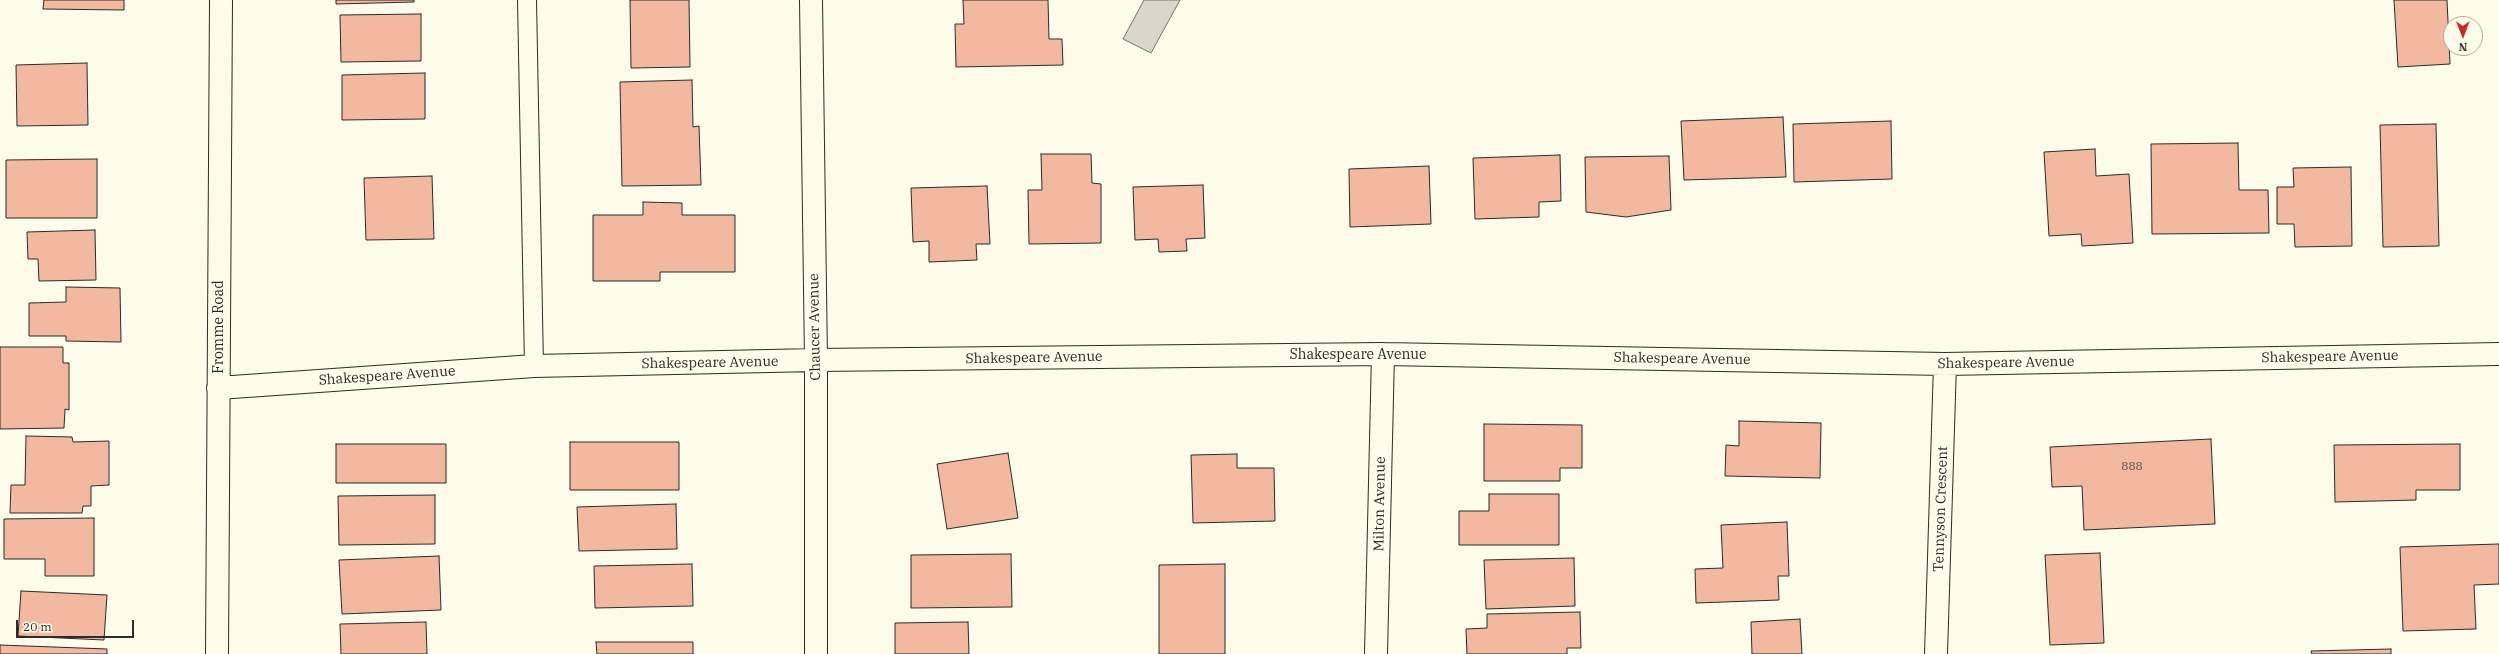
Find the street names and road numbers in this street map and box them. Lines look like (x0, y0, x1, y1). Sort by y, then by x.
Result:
street label: Chaucer Avenue (806, 273, 824, 381)
street label: Fromme Road (211, 280, 227, 374)
street label: Shakespeare Avenue (1289, 347, 1427, 363)
street label: Shakespeare Avenue (2261, 347, 2399, 367)
street label: Shakespeare Avenue (965, 348, 1103, 368)
street label: Shakespeare Avenue (1613, 349, 1751, 369)
street label: Shakespeare Avenue (641, 353, 779, 373)
street label: Shakespeare Avenue (1937, 353, 2075, 373)
street label: Shakespeare Avenue (318, 363, 456, 389)
street label: Tennyson Crescent (1930, 446, 1952, 572)
street label: Milton Avenue (1371, 456, 1389, 552)

